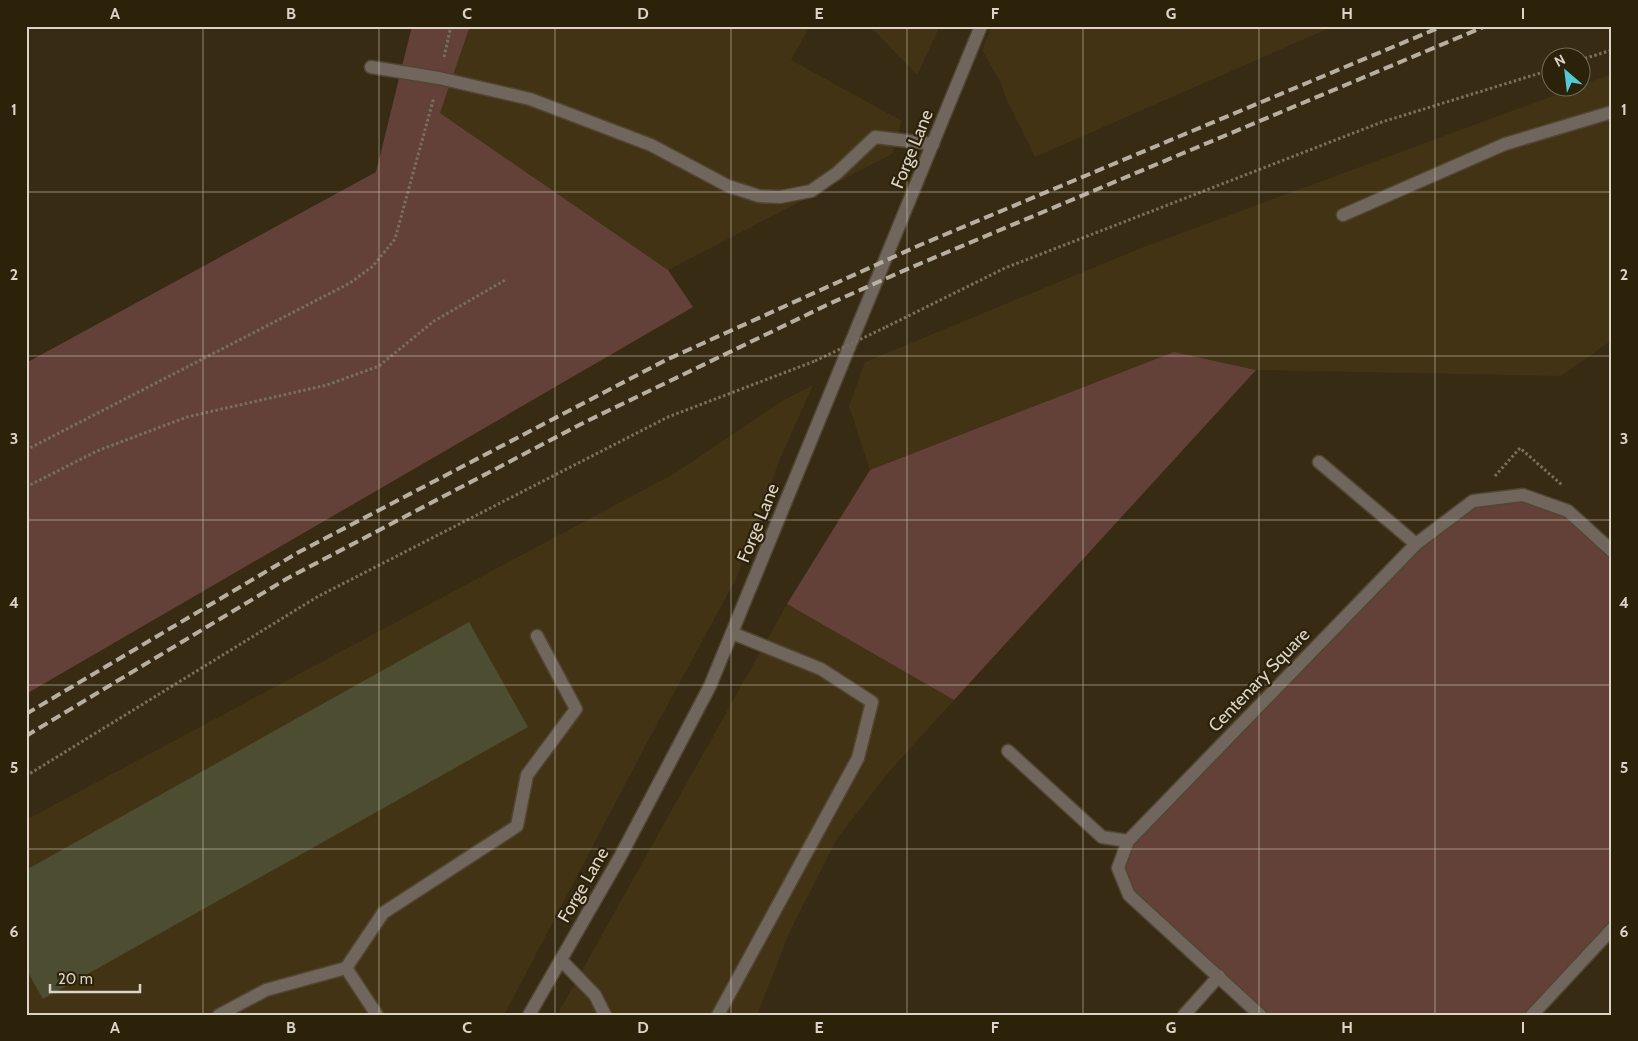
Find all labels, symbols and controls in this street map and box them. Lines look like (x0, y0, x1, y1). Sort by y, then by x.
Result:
text: A (110, 4, 120, 23)
text: B (286, 4, 296, 23)
text: C (462, 4, 472, 23)
text: D (637, 4, 649, 23)
text: E (814, 4, 824, 23)
text: F (991, 4, 1000, 23)
text: G (1166, 4, 1176, 23)
text: H (1341, 4, 1353, 23)
text: I (1521, 4, 1525, 23)
north arrow (1540, 48, 1590, 98)
text: N (1551, 50, 1568, 71)
text: 1 (11, 100, 17, 119)
text: 1 (1621, 100, 1627, 119)
street label: Forge Lane (886, 106, 938, 192)
text: 2 (10, 265, 18, 284)
text: 2 (1620, 265, 1628, 284)
text: 3 (10, 429, 18, 448)
text: 3 (1620, 429, 1628, 448)
street label: Forge Lane (732, 480, 784, 566)
text: 4 (9, 593, 19, 612)
text: 4 (1619, 593, 1629, 612)
street label: Centenary Square (1204, 623, 1314, 737)
text: 5 (10, 758, 18, 777)
text: 5 (1620, 758, 1628, 777)
street label: Forge Lane (553, 843, 613, 927)
text: 6 (10, 922, 19, 941)
text: 6 (1620, 922, 1629, 941)
scale bar (50, 961, 140, 993)
text: 20 m (58, 970, 93, 988)
text: A (110, 1018, 120, 1037)
text: B (286, 1018, 296, 1037)
text: C (462, 1018, 472, 1037)
text: D (637, 1018, 649, 1037)
text: E (814, 1018, 824, 1037)
text: F (991, 1018, 1000, 1037)
text: G (1166, 1018, 1176, 1037)
text: H (1341, 1018, 1353, 1037)
text: I (1521, 1018, 1525, 1037)

